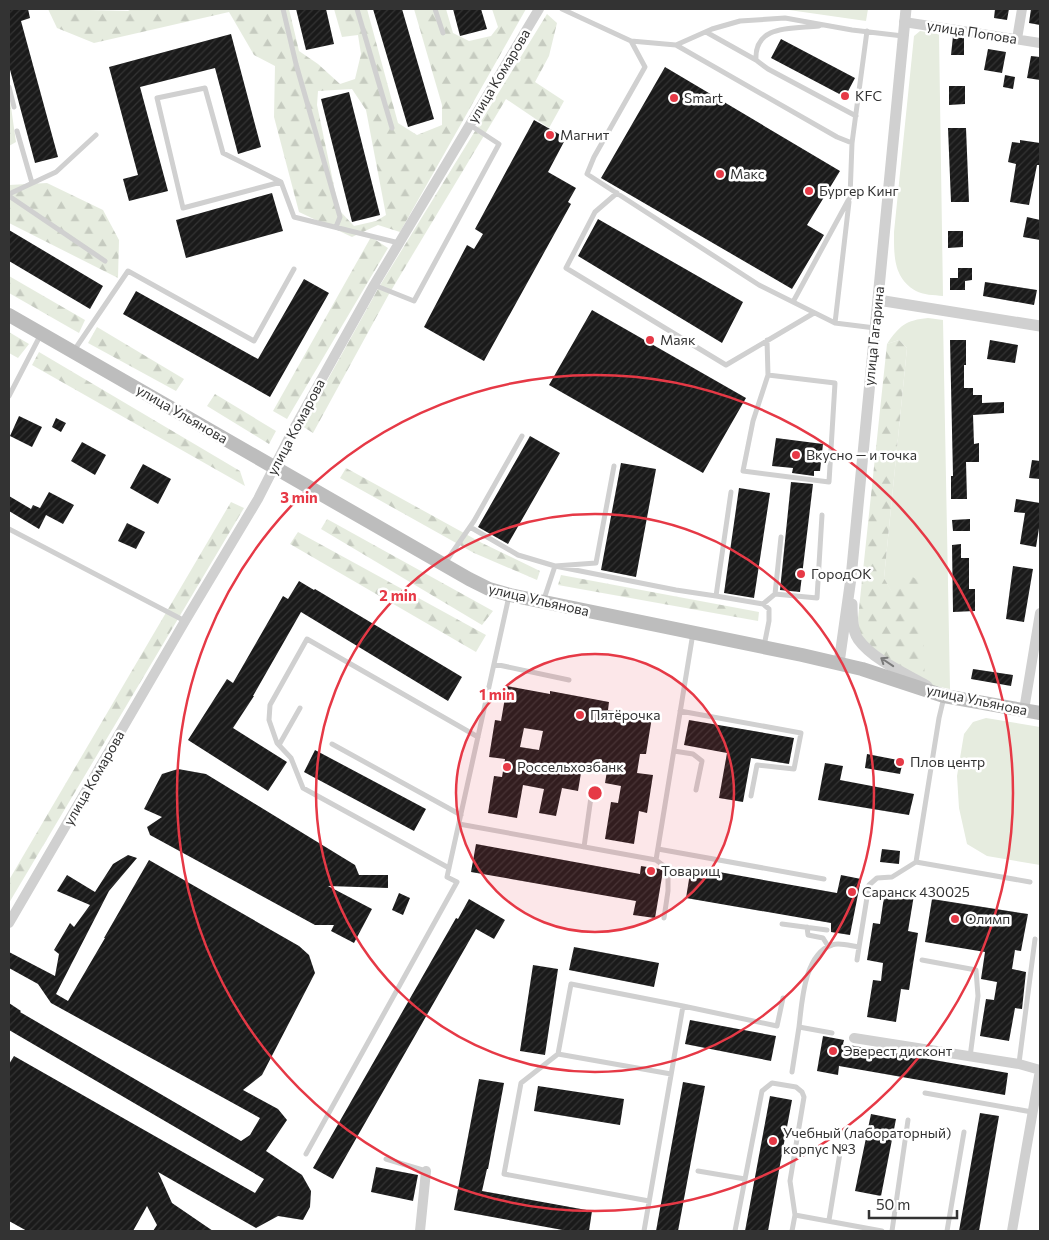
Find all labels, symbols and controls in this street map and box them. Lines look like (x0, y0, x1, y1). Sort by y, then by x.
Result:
street label: улица Попова (926, 16, 1018, 47)
street label: улица Комарова (464, 26, 533, 126)
place label: KFC (855, 87, 882, 104)
place label: Smart (684, 89, 723, 106)
marker: KFC (839, 90, 851, 102)
marker: Smart (668, 92, 680, 104)
place label: Магнит (560, 126, 610, 143)
marker: Магнит (544, 129, 556, 141)
place label: Макс (730, 165, 765, 182)
marker: Макс (714, 168, 726, 180)
place label: Бургер Кинг (819, 182, 899, 199)
marker: Бургер Кинг (803, 185, 815, 197)
street label: улица Гагарина (860, 285, 887, 386)
place label: Маяк (660, 331, 696, 348)
marker: Маяк (644, 334, 656, 346)
street label: улица Комарова (263, 376, 328, 478)
street label: улица Ульянова (134, 381, 231, 447)
place label: Вкусно — и точка (806, 446, 917, 463)
marker: Вкусно — и точка (790, 449, 802, 461)
text: 3 min (280, 488, 318, 506)
place label: ГородОК (811, 565, 872, 582)
marker: ГородОК (795, 568, 807, 580)
street label: улица Ульянова (487, 580, 591, 619)
text: 2 min (379, 586, 417, 604)
one-way arrow (880, 657, 894, 667)
street label: улица Ульянова (925, 681, 1029, 719)
text: 1 min (479, 685, 515, 703)
place label: Пятёрочка (590, 706, 660, 723)
marker: Пятёрочка (574, 709, 586, 721)
street label: улица Комарова (60, 727, 128, 828)
place label: Плов центр (910, 753, 985, 770)
marker: Плов центр (894, 756, 906, 768)
place label: Россельхозбанк (517, 758, 624, 775)
marker: Россельхозбанк (501, 761, 513, 773)
centre of rings (586, 784, 604, 802)
place label: Товарищ (661, 862, 720, 879)
marker: Товарищ (645, 865, 657, 877)
place label: Саранск 430025 (862, 883, 970, 900)
marker: Саранск 430025 (846, 886, 858, 898)
place label: Олимп (965, 910, 1010, 927)
marker: Олимп (949, 913, 961, 925)
place label: Эверест дисконт (843, 1042, 953, 1059)
marker: Эверест дисконт (827, 1045, 839, 1057)
place label: Учебный (лабораторный) корпус №3 (783, 1124, 951, 1157)
marker: Учебный (лабораторный) корпус №3 (767, 1135, 779, 1147)
scale bar (869, 1188, 956, 1220)
text: 50 m (876, 1195, 910, 1213)

